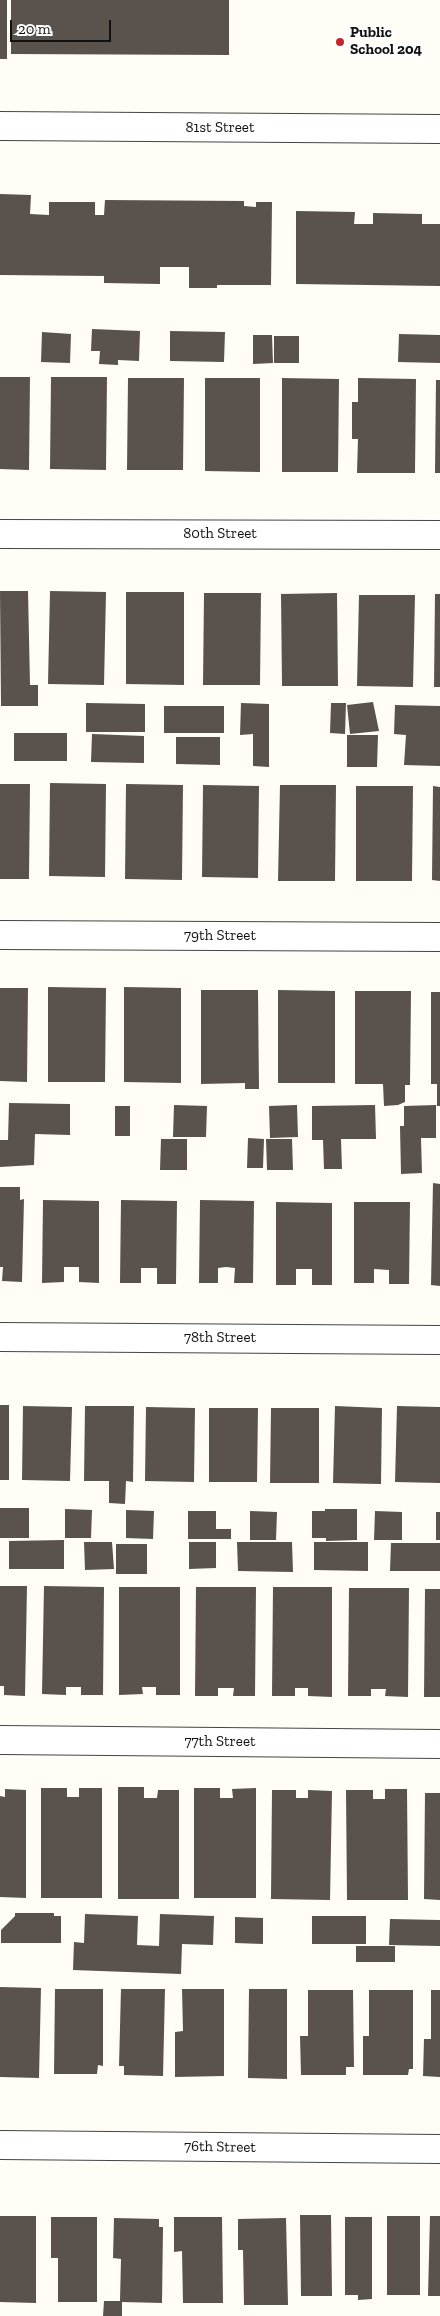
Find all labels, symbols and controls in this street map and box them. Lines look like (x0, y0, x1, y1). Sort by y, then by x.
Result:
scale bar (12, 10, 114, 42)
text: 20 m (18, 20, 51, 38)
place label: Public School 204 (350, 24, 422, 59)
marker: Public School 204 (334, 36, 346, 48)
street label: 81st Street (186, 119, 254, 137)
street label: 80th Street (183, 525, 257, 543)
street label: 79th Street (184, 927, 256, 945)
street label: 78th Street (184, 1329, 256, 1347)
street label: 77th Street (184, 1733, 256, 1751)
street label: 76th Street (184, 2137, 256, 2157)

